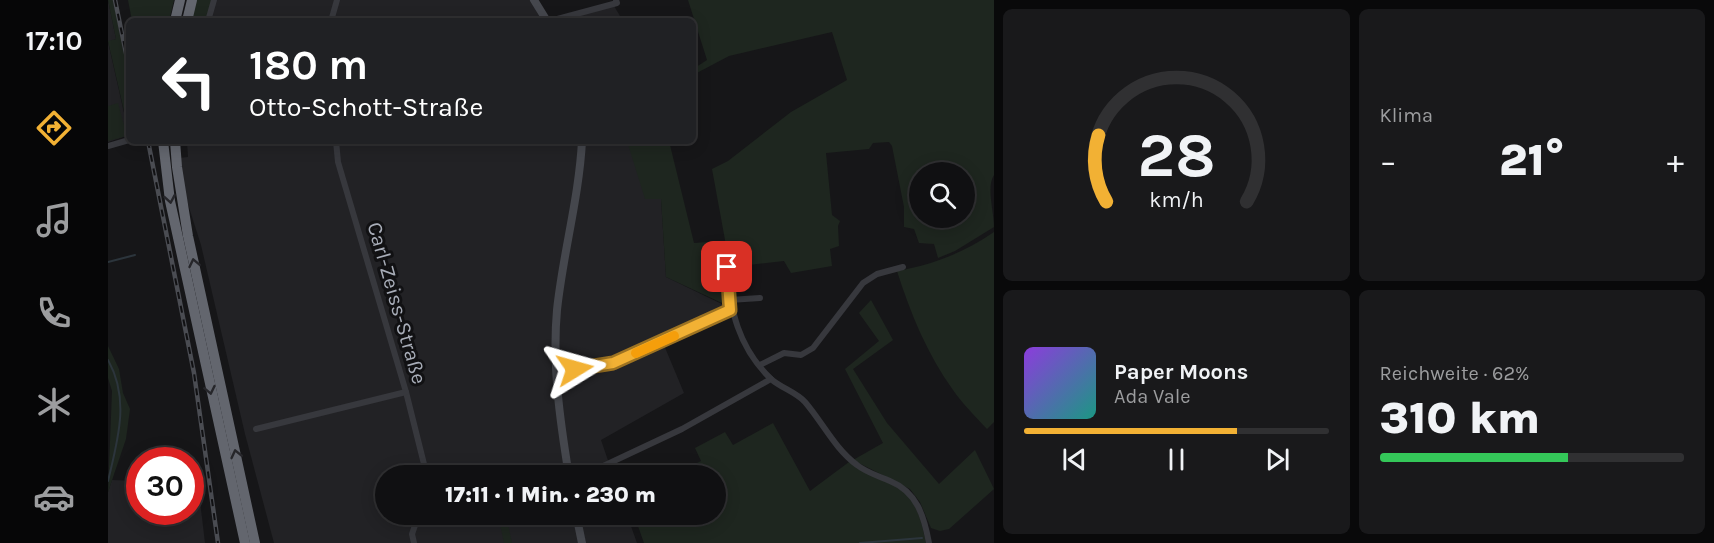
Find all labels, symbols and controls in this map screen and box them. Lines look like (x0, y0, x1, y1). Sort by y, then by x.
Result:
text: 17:10 (25, 25, 83, 57)
text: 180 m (249, 40, 368, 90)
icon: left (150, 42, 228, 120)
text: Otto-Schott-Straße (249, 91, 483, 123)
text: Klima (1380, 104, 1433, 127)
icon: directions (33, 107, 75, 149)
text: 28 (1137, 119, 1215, 192)
text: 21° (1499, 134, 1564, 186)
text: − (1380, 142, 1397, 180)
text: + (1667, 142, 1684, 180)
map controls (909, 162, 975, 228)
button: search (909, 162, 975, 228)
text: km/h (1149, 187, 1203, 212)
one-way arrow (163, 194, 176, 204)
icon: music (33, 199, 75, 241)
street label: Carl-Zeiss-Straße (362, 219, 432, 387)
pin (701, 241, 752, 292)
icon: arrive (710, 250, 743, 283)
one-way arrow (188, 258, 201, 268)
icon: phone (33, 292, 75, 334)
position arrow (543, 337, 607, 401)
text: Paper Moons (1114, 359, 1248, 385)
text: Reichweite · 62% (1380, 362, 1530, 385)
icon: climate (33, 384, 75, 426)
one-way arrow (203, 384, 216, 394)
text: Ada Vale (1114, 385, 1191, 408)
text: 310 km (1380, 392, 1540, 444)
icon: previous (1058, 443, 1091, 476)
icon: pause (1160, 443, 1193, 476)
icon: next (1261, 443, 1294, 476)
speed limit sign: 30 (126, 447, 204, 525)
one-way arrow (230, 449, 243, 459)
icon: car (33, 476, 75, 518)
text: 17:11 · 1 Min. · 230 m (445, 482, 656, 508)

